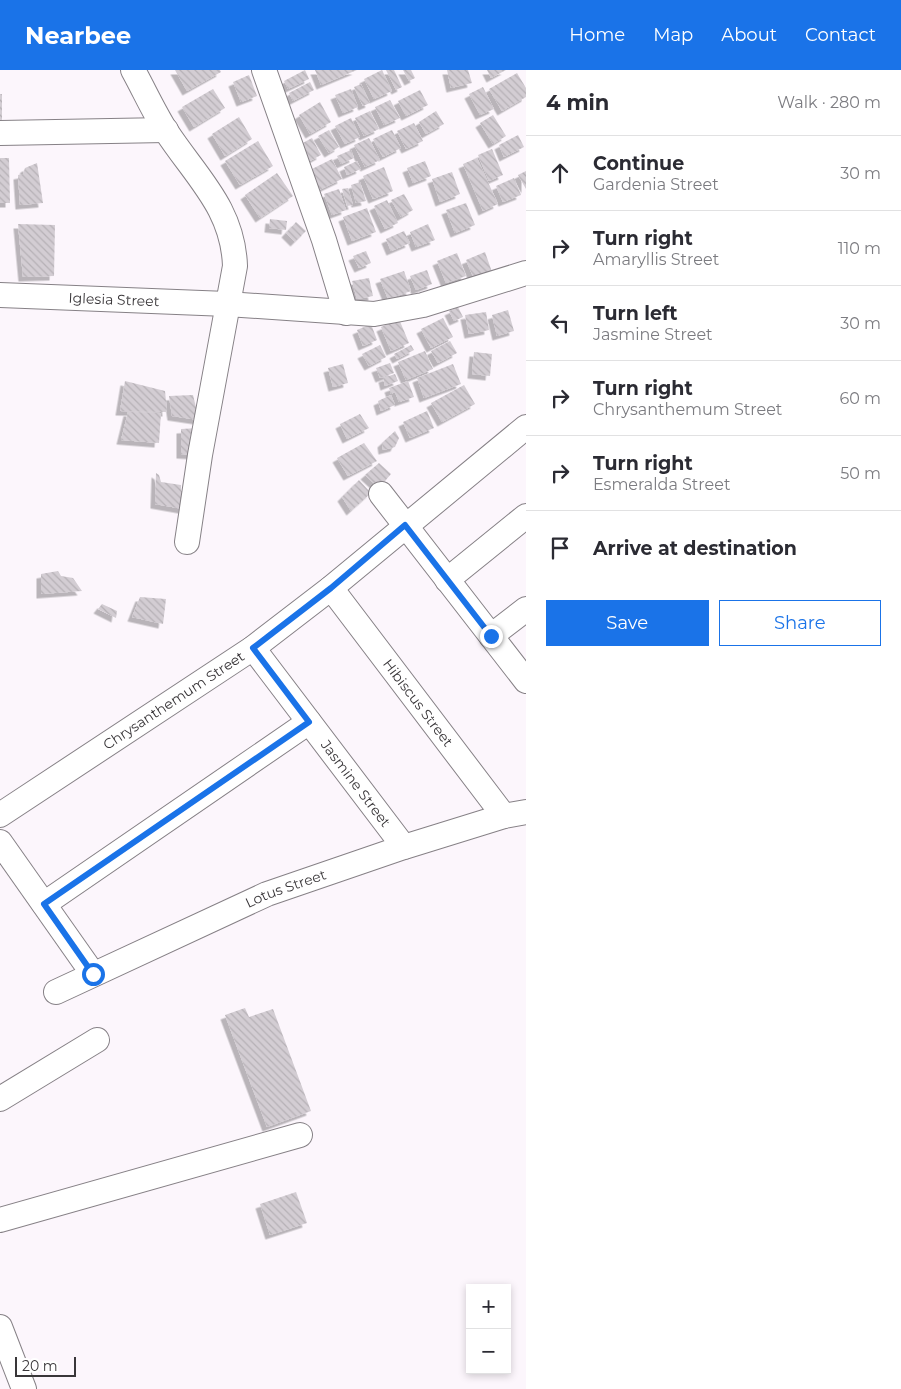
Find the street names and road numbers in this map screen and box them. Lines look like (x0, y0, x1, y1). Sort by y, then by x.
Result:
street label: Iglesia Street (68, 289, 160, 310)
street label: Chrysanthemum Street (99, 647, 248, 754)
street label: Hibiscus Street (379, 655, 457, 750)
street label: Jasmine Street (316, 735, 395, 831)
street label: Lotus Street (242, 865, 329, 912)

